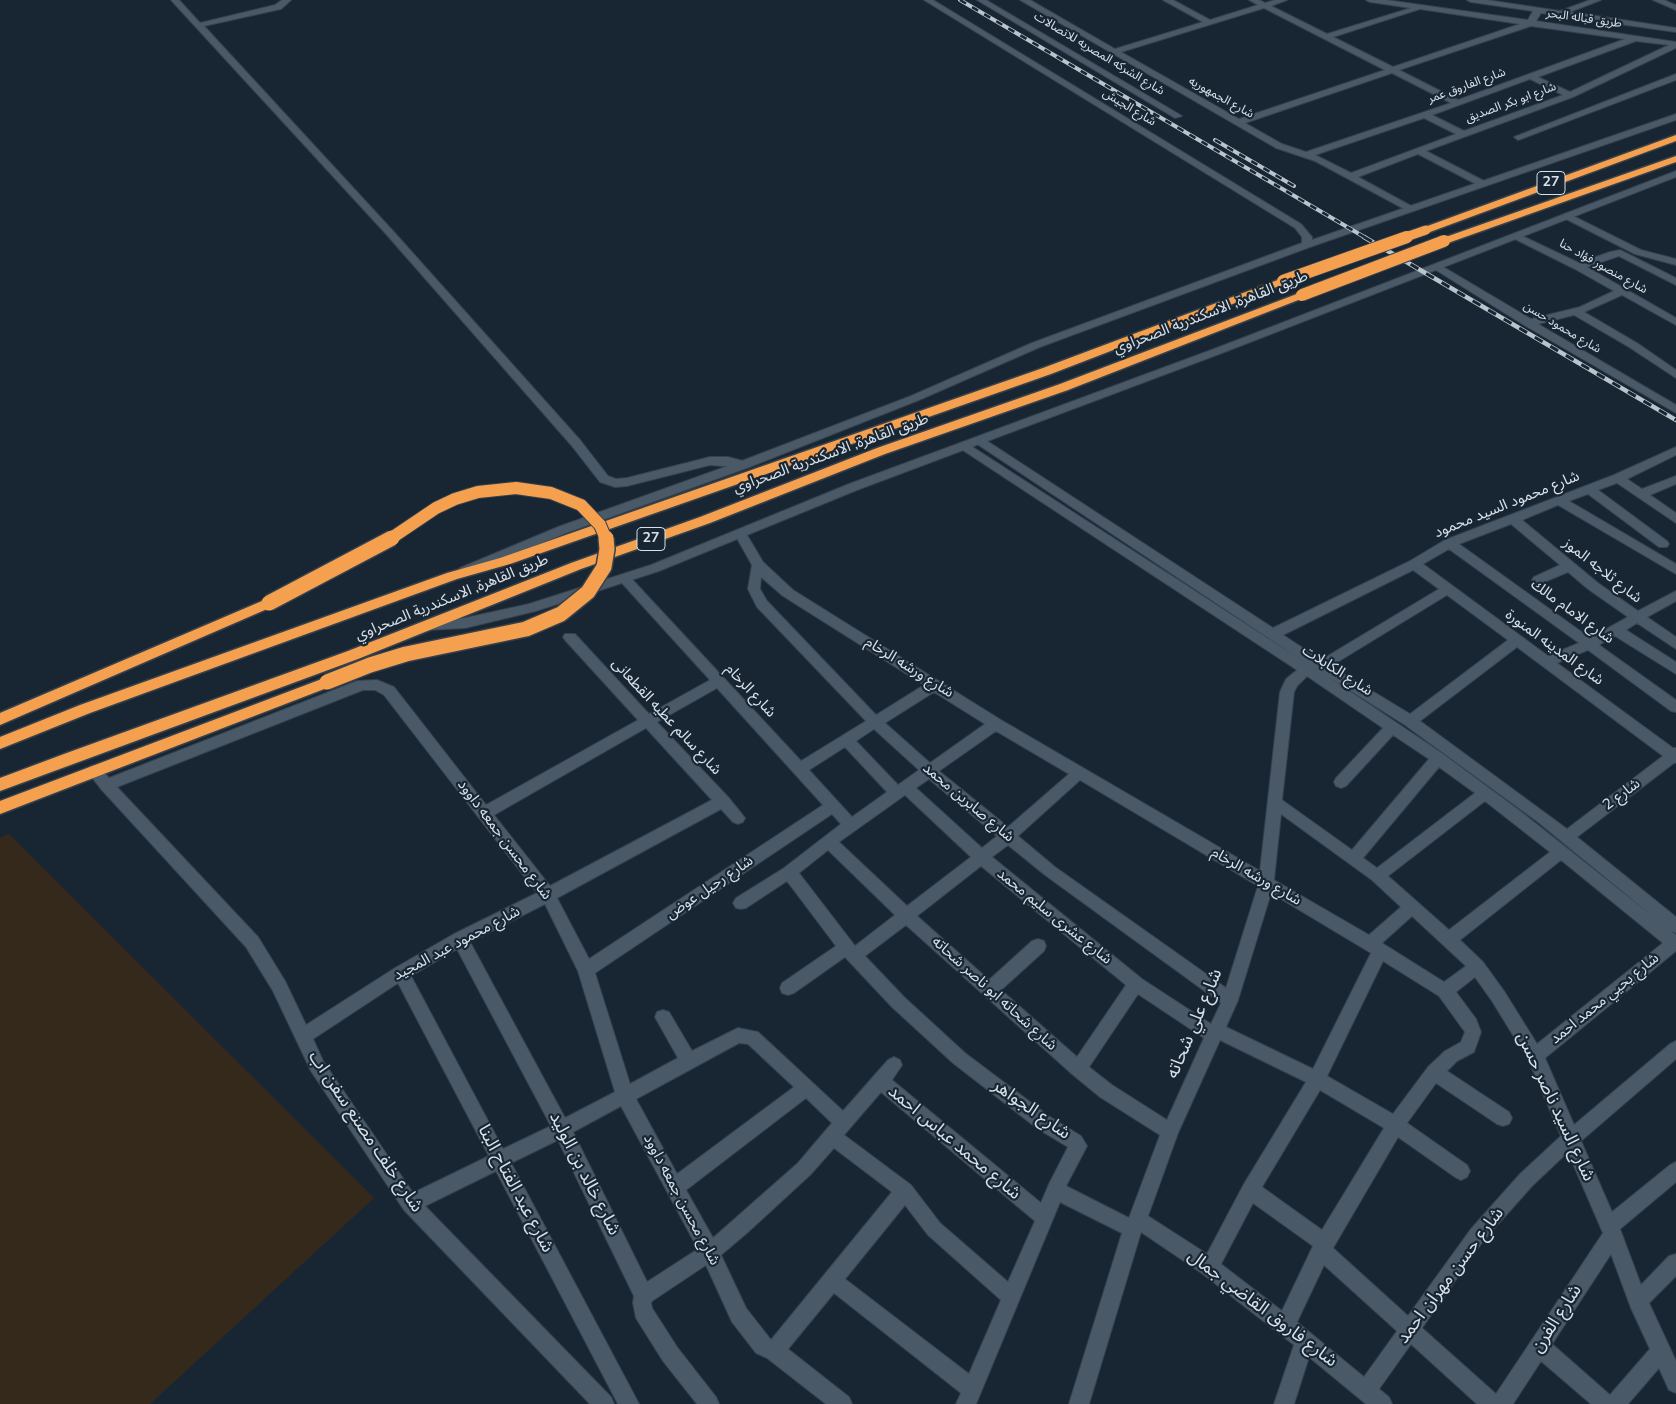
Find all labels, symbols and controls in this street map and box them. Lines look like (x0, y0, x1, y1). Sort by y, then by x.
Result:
street label: طريق قباله البحر (1545, 7, 1623, 31)
street label: شارع الشركه المصريه للاتصالات (1031, 9, 1167, 99)
street label: شارع الفاروق عمر (1426, 65, 1508, 107)
street label: شارع الجمهوريه (1186, 74, 1256, 122)
street label: شارع ابو بكر الصديق (1464, 80, 1558, 126)
street label: شارع الجيش (1100, 86, 1158, 130)
road number: 27 (1537, 172, 1565, 194)
street label: شارع منصور فؤاد حنا (1556, 237, 1650, 297)
street label: طريق القاهرة, الاسكندرية الصحراوي (1111, 268, 1311, 358)
street label: شارع محمود حسن (1521, 299, 1603, 357)
street label: طريق القاهرة, الاسكندرية الصحراوي (731, 410, 931, 498)
street label: شارع محمود السيد محمود (1432, 468, 1582, 542)
road number: 27 (637, 528, 665, 550)
street label: شارع ثلاجه الموز (1559, 535, 1645, 607)
street label: طريق القاهرة, الاسكندرية الصحراوي (353, 551, 551, 645)
street label: شارع الامام مالك (1527, 576, 1617, 648)
street label: شارع المدينه المنورة (1501, 606, 1607, 690)
street label: شارع ورشه الرخام (861, 634, 957, 702)
street label: شارع الكابلات (1298, 642, 1376, 700)
street label: شارع سالم عطيه القطعانى (607, 655, 725, 779)
street label: شارع الرخام (721, 661, 779, 721)
street label: شارع صابرين محمد (919, 760, 1017, 846)
street label: شارع 2 (1600, 775, 1644, 815)
street label: شارع محسن جمعه داوود (453, 776, 555, 904)
street label: شارع ورشه الرخام (1208, 844, 1304, 910)
street label: شارع رحيل عوض (663, 852, 757, 924)
street label: شارع عشرى سليم محمد (993, 865, 1115, 969)
street label: شارع محمود عبد المجيد (390, 903, 524, 985)
street label: شارع شحاته ابو ناصر شحاته (928, 933, 1060, 1055)
street label: شارع يحيي محمد احمد (1547, 950, 1663, 1048)
street label: شارع علي شحاته (1162, 966, 1228, 1082)
street label: شارع السيد ناصر حسن (1511, 1029, 1599, 1185)
street label: شارع خلف مصنع سفن اب (303, 1047, 427, 1217)
street label: شارع الجواهر (988, 1075, 1074, 1145)
street label: شارع محمد عباس احمد (883, 1081, 1025, 1205)
street label: شارع خالد بن الوليد (544, 1109, 624, 1239)
street label: شارع عبد الفتاح البنا (472, 1121, 558, 1257)
street label: شارع محسن جمعه داوود (639, 1131, 723, 1269)
street label: شارع حسن مهران احمد (1393, 1204, 1509, 1348)
street label: شارع فاروق القاضي جمال (1183, 1246, 1341, 1372)
street label: شارع الفرن (1527, 1281, 1587, 1357)

